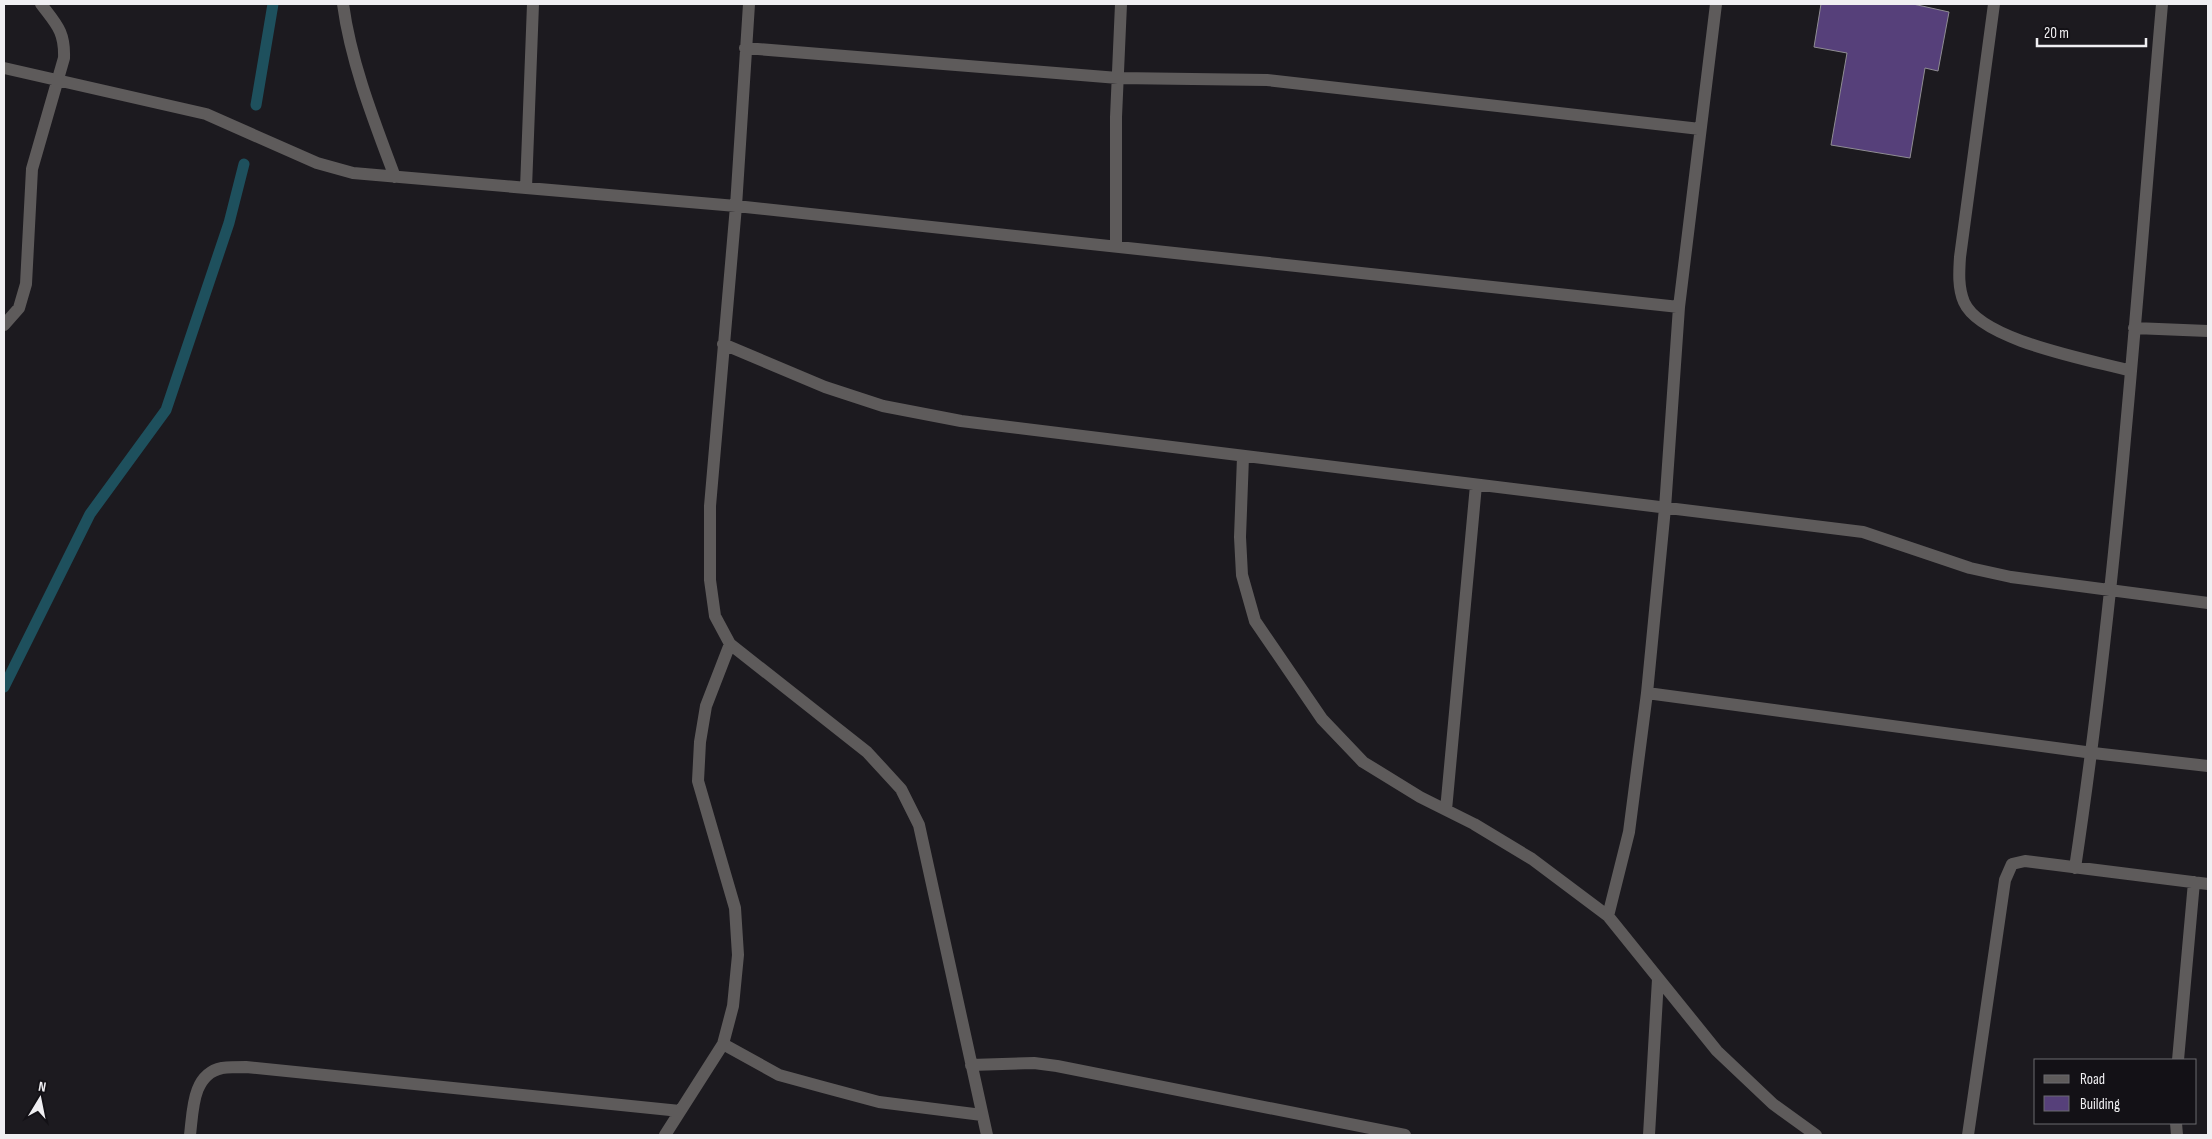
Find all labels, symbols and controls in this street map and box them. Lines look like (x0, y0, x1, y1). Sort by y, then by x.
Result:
scale bar (2037, 15, 2146, 47)
text: 20 m (2044, 24, 2069, 43)
legend (2034, 1059, 2197, 1124)
text: Road (2080, 1070, 2105, 1089)
north arrow (15, 1074, 65, 1124)
text: N (37, 1078, 47, 1096)
text: Building (2080, 1095, 2120, 1114)

